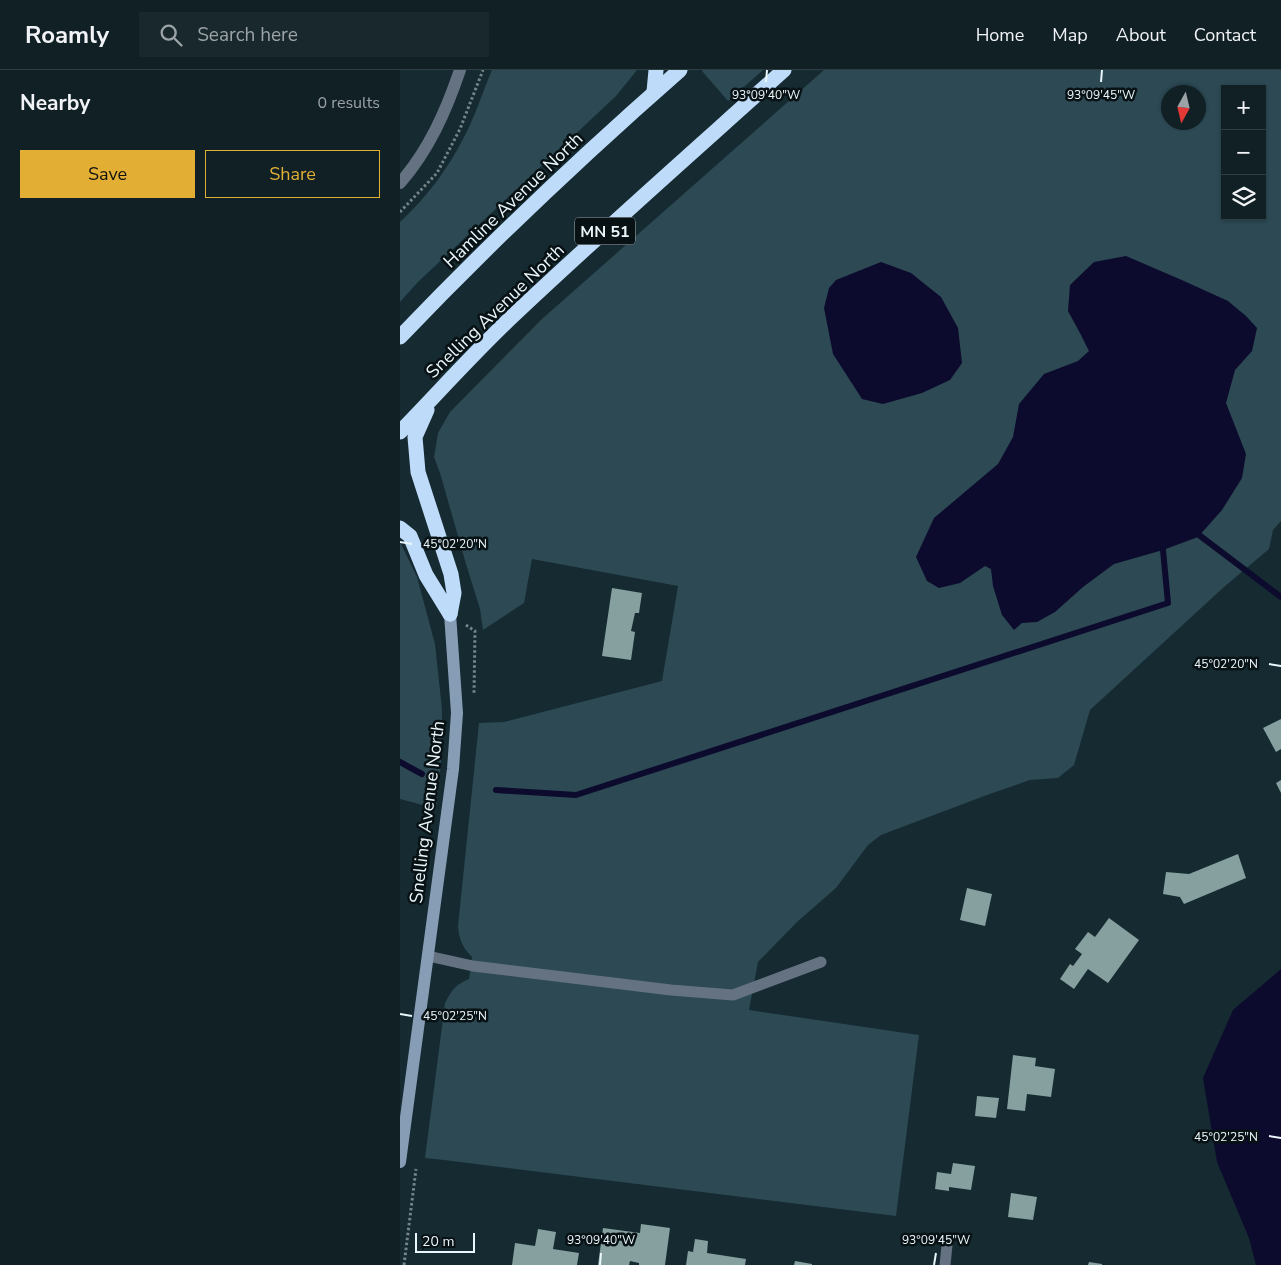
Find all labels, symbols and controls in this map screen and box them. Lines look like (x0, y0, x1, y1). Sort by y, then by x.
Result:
search box (139, 12, 489, 57)
text: Roamly (25, 19, 109, 51)
icon: search (157, 21, 185, 49)
text: Search here (197, 22, 298, 48)
text: Home (976, 23, 1024, 47)
text: Map (1052, 23, 1088, 47)
text: About (1116, 23, 1166, 47)
text: Contact (1194, 23, 1256, 47)
north arrow (1161, 85, 1206, 130)
map controls (1221, 85, 1266, 220)
button: + (1221, 85, 1266, 130)
text: 93°09'40"W (732, 87, 800, 103)
text: 93°09'45"W (1067, 87, 1135, 103)
text: Nearby (20, 89, 90, 117)
text: 0 results (318, 92, 380, 114)
street label: Hamline Avenue North (438, 127, 588, 273)
button: − (1221, 130, 1266, 175)
button: Save (20, 150, 195, 198)
button: Share (205, 150, 380, 198)
button: layers (1221, 175, 1266, 220)
road number: MN 51 (575, 218, 635, 245)
street label: Snelling Avenue North (421, 239, 569, 383)
text: 45°02'20"N (423, 536, 487, 552)
text: 45°02'20"N (1194, 656, 1258, 672)
street label: Snelling Avenue North (404, 719, 450, 905)
text: 45°02'25"N (423, 1008, 487, 1024)
text: 45°02'25"N (1194, 1129, 1258, 1145)
scale bar (415, 1230, 475, 1253)
text: 20 m (422, 1232, 454, 1251)
text: 93°09'40"W (567, 1232, 635, 1248)
text: 93°09'45"W (902, 1232, 970, 1248)

